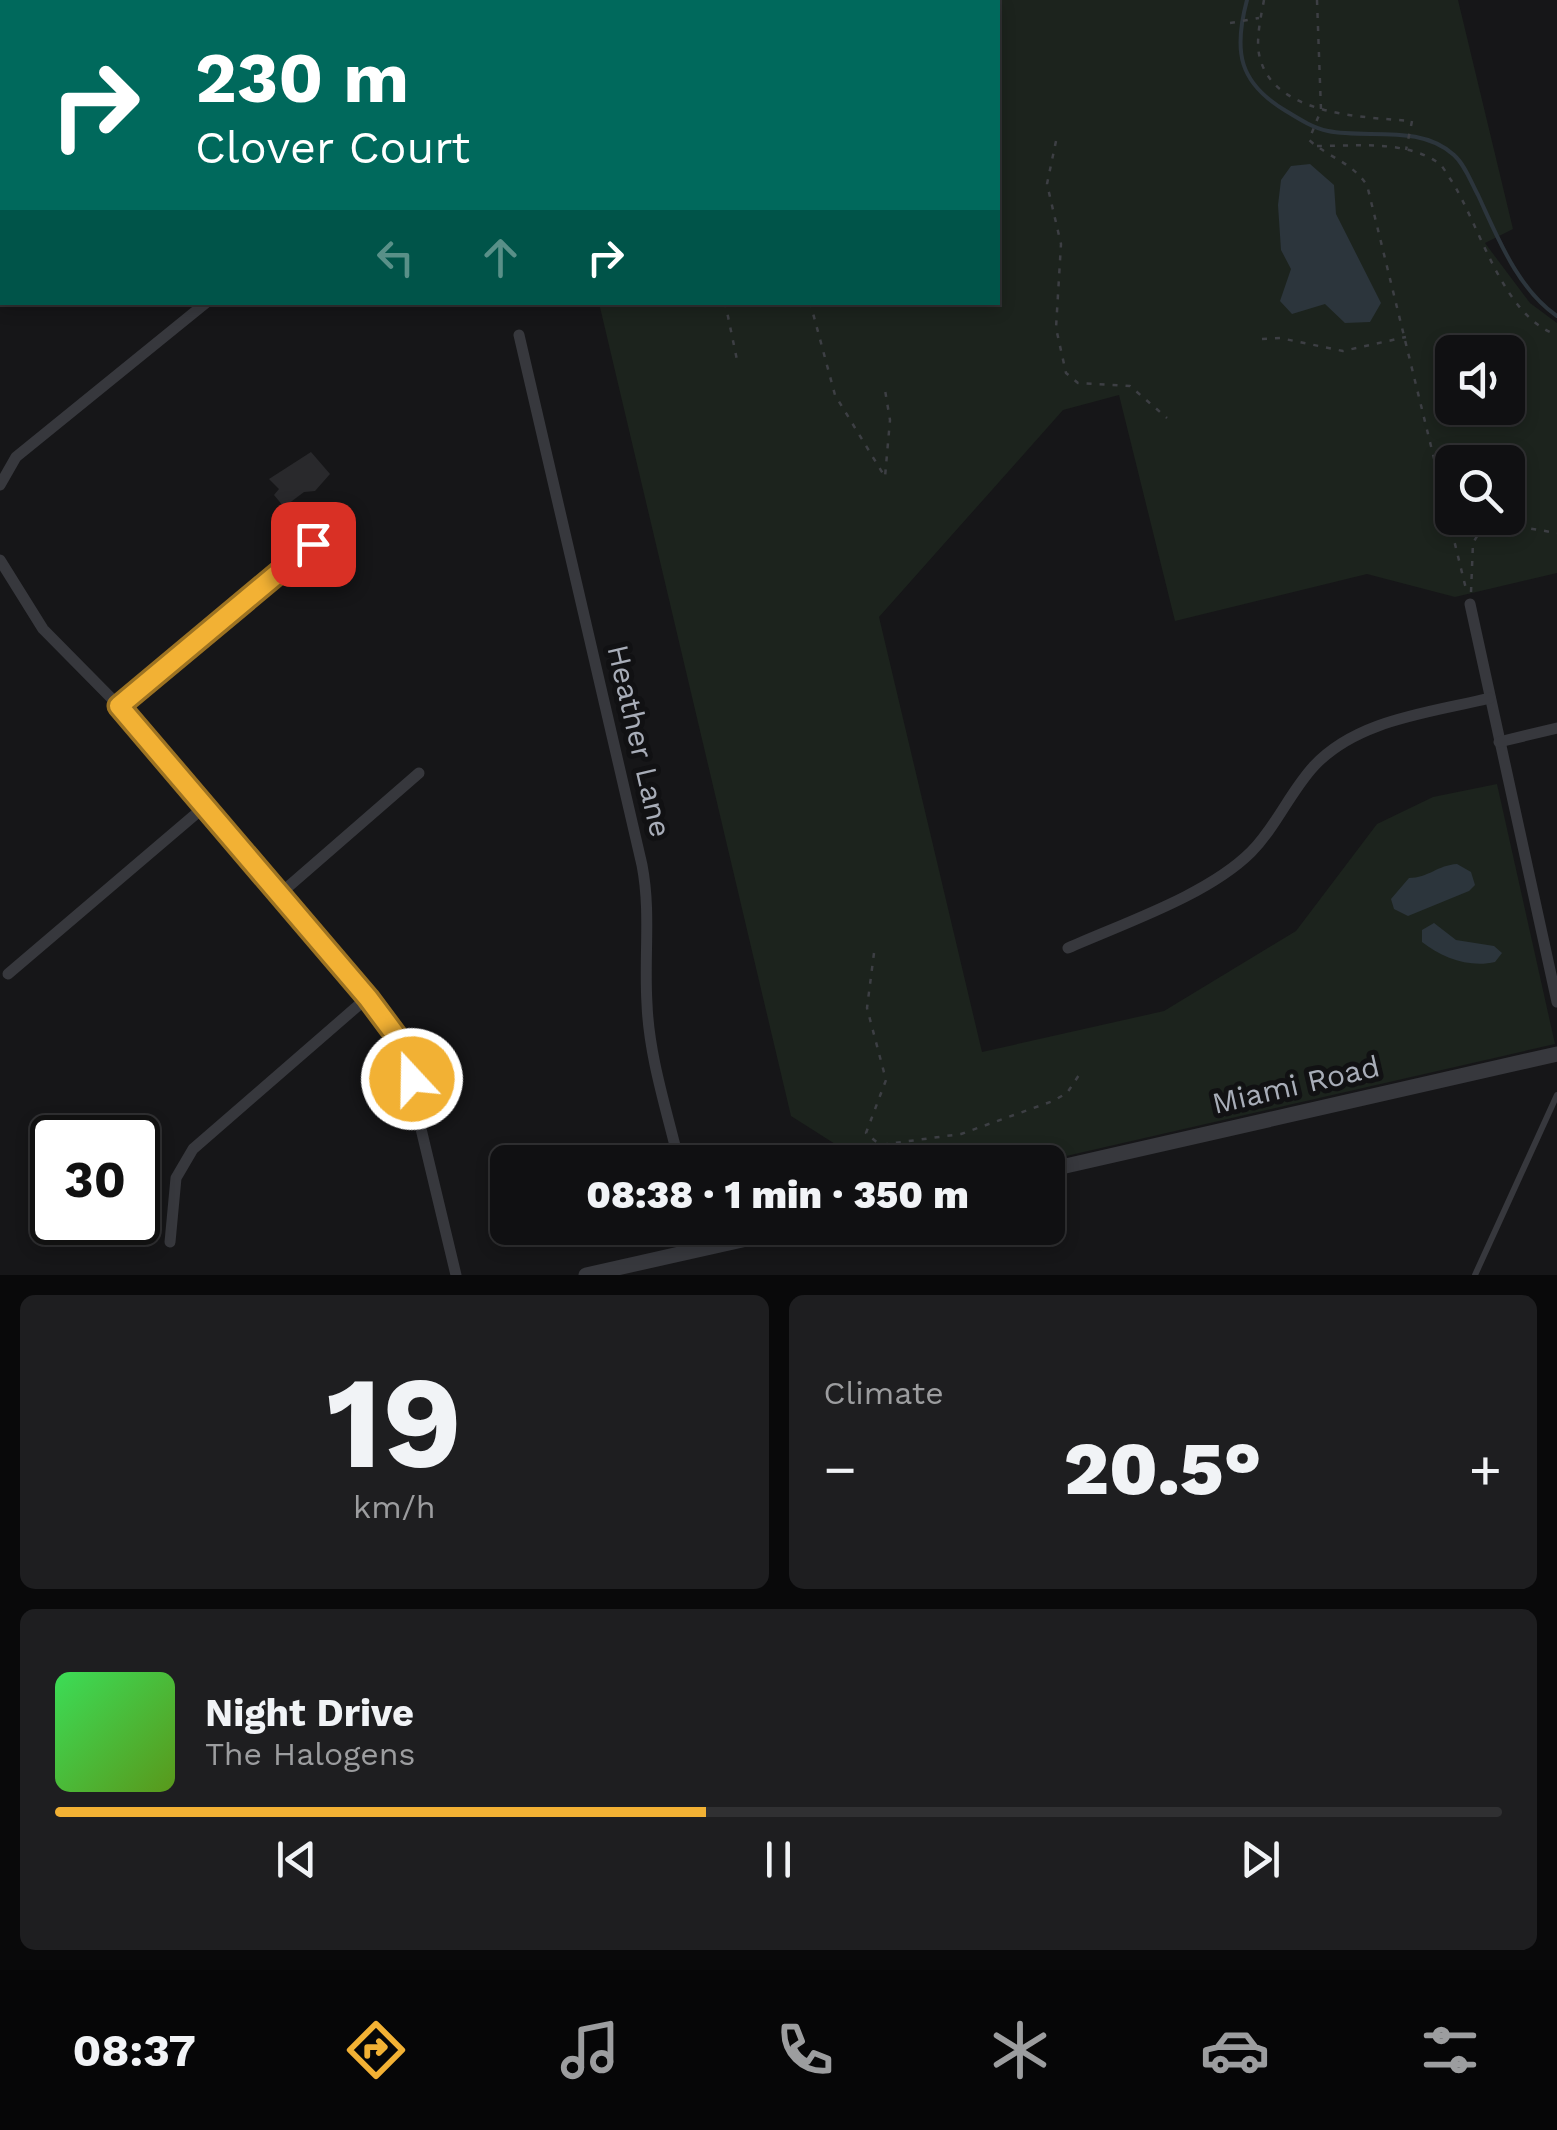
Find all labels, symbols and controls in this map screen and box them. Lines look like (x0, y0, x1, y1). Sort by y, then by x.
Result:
text: 230 m (195, 37, 409, 119)
icon: right (30, 40, 160, 170)
text: Clover Court (195, 121, 470, 174)
icon: left (368, 230, 423, 285)
icon: ahead (473, 230, 528, 285)
icon: right (578, 230, 633, 285)
map controls (1435, 335, 1525, 535)
button: sound (1435, 335, 1525, 425)
button: search (1435, 445, 1525, 535)
pin (271, 502, 356, 587)
icon: arrive (286, 517, 341, 572)
street label: Heather Lane (600, 641, 679, 841)
position arrow (360, 1027, 464, 1131)
street label: Miami Road (1209, 1048, 1383, 1121)
speed limit sign: 30 (30, 1115, 160, 1245)
text: 08:38 · 1 min · 350 m (586, 1173, 969, 1217)
text: 19 (326, 1346, 462, 1499)
text: Climate (824, 1374, 944, 1412)
text: 20.5° (1064, 1424, 1262, 1512)
text: − (824, 1437, 857, 1501)
text: + (1469, 1437, 1502, 1501)
text: km/h (353, 1488, 435, 1526)
text: Night Drive (205, 1691, 414, 1735)
text: The Halogens (205, 1735, 415, 1773)
icon: previous (269, 1832, 324, 1887)
icon: pause (751, 1832, 806, 1887)
icon: next (1233, 1832, 1288, 1887)
icon: directions (341, 2015, 411, 2085)
icon: music (555, 2015, 625, 2085)
icon: phone (770, 2015, 840, 2085)
icon: climate (985, 2015, 1055, 2085)
icon: car (1200, 2015, 1270, 2085)
icon: filters (1415, 2015, 1485, 2085)
text: 08:37 (72, 2024, 196, 2077)

